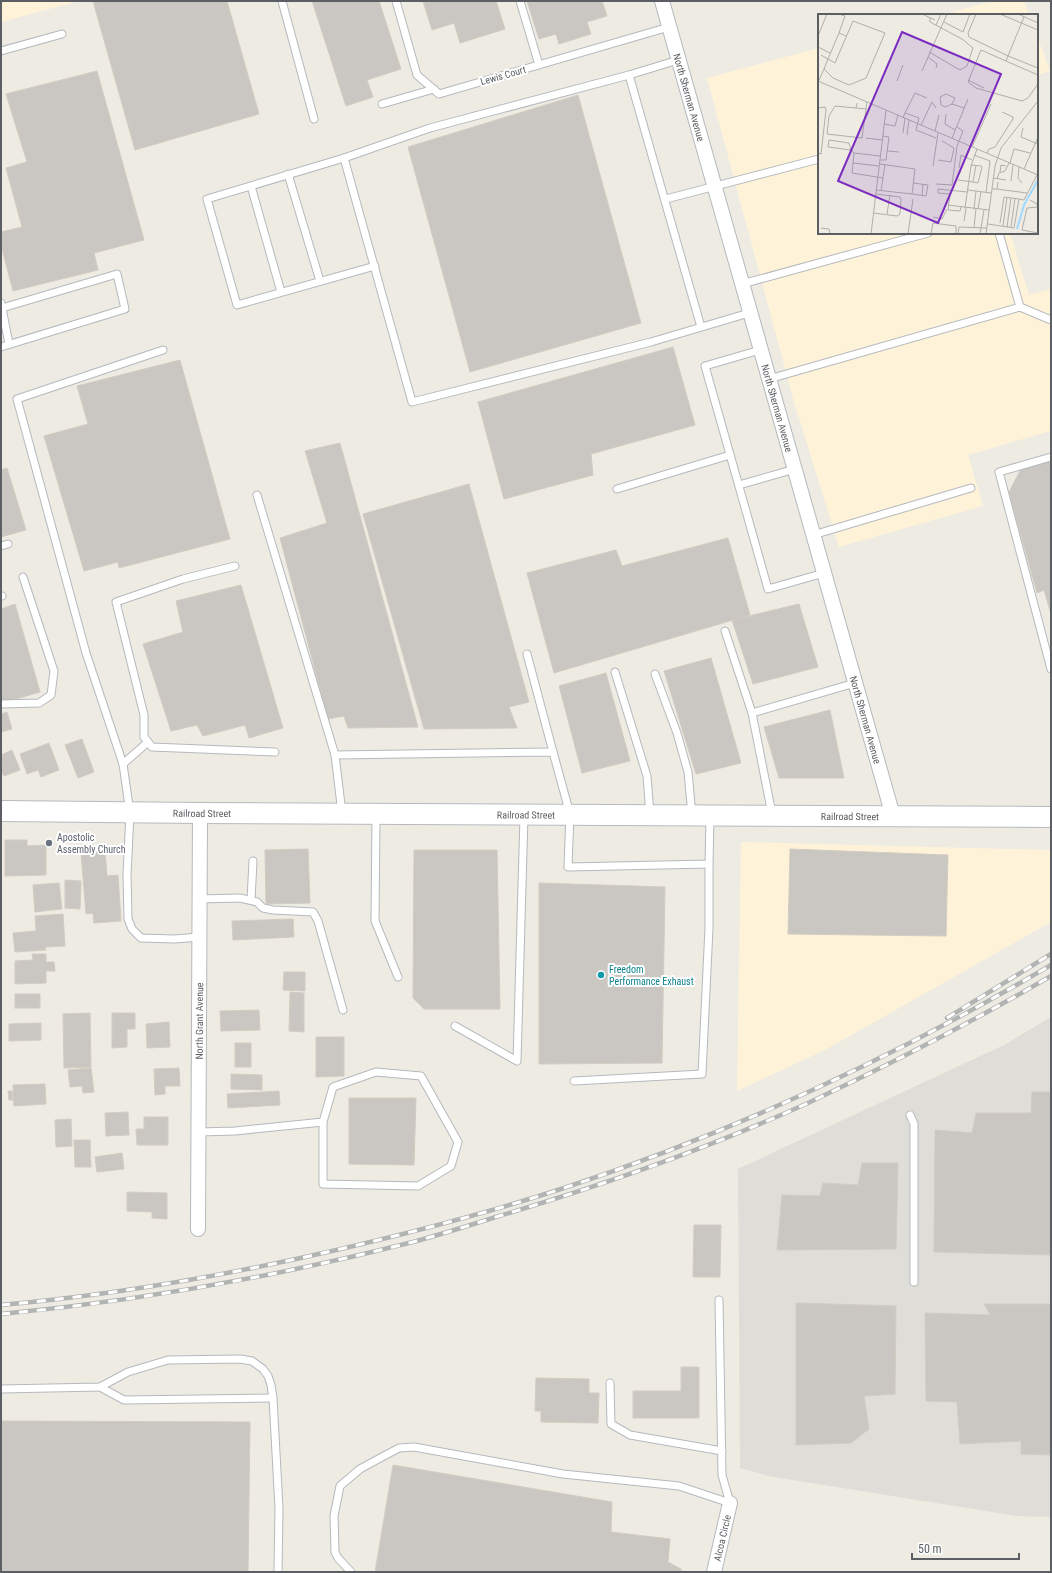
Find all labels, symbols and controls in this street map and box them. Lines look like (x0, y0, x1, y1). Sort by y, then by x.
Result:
inset map (818, 14, 1038, 234)
street label: North Sherman Avenue (671, 52, 707, 143)
street label: Lewis Court (479, 64, 527, 87)
street label: North Sherman Avenue (759, 363, 795, 454)
street label: North Sherman Avenue (848, 675, 883, 765)
street label: Railroad Street (173, 808, 231, 819)
street label: Railroad Street (497, 809, 555, 821)
street label: Railroad Street (821, 811, 879, 822)
place label: Apostolic Assembly Church (57, 832, 126, 855)
marker: Apostolic Assembly Church (44, 838, 54, 848)
place label: Freedom Performance Exhaust (609, 964, 694, 987)
marker: Freedom Performance Exhaust (596, 970, 606, 980)
street label: North Grant Avenue (194, 982, 205, 1060)
street label: Alcoa Circle (712, 1513, 733, 1562)
scale bar (912, 1535, 1019, 1561)
text: 50 m (918, 1542, 942, 1556)

